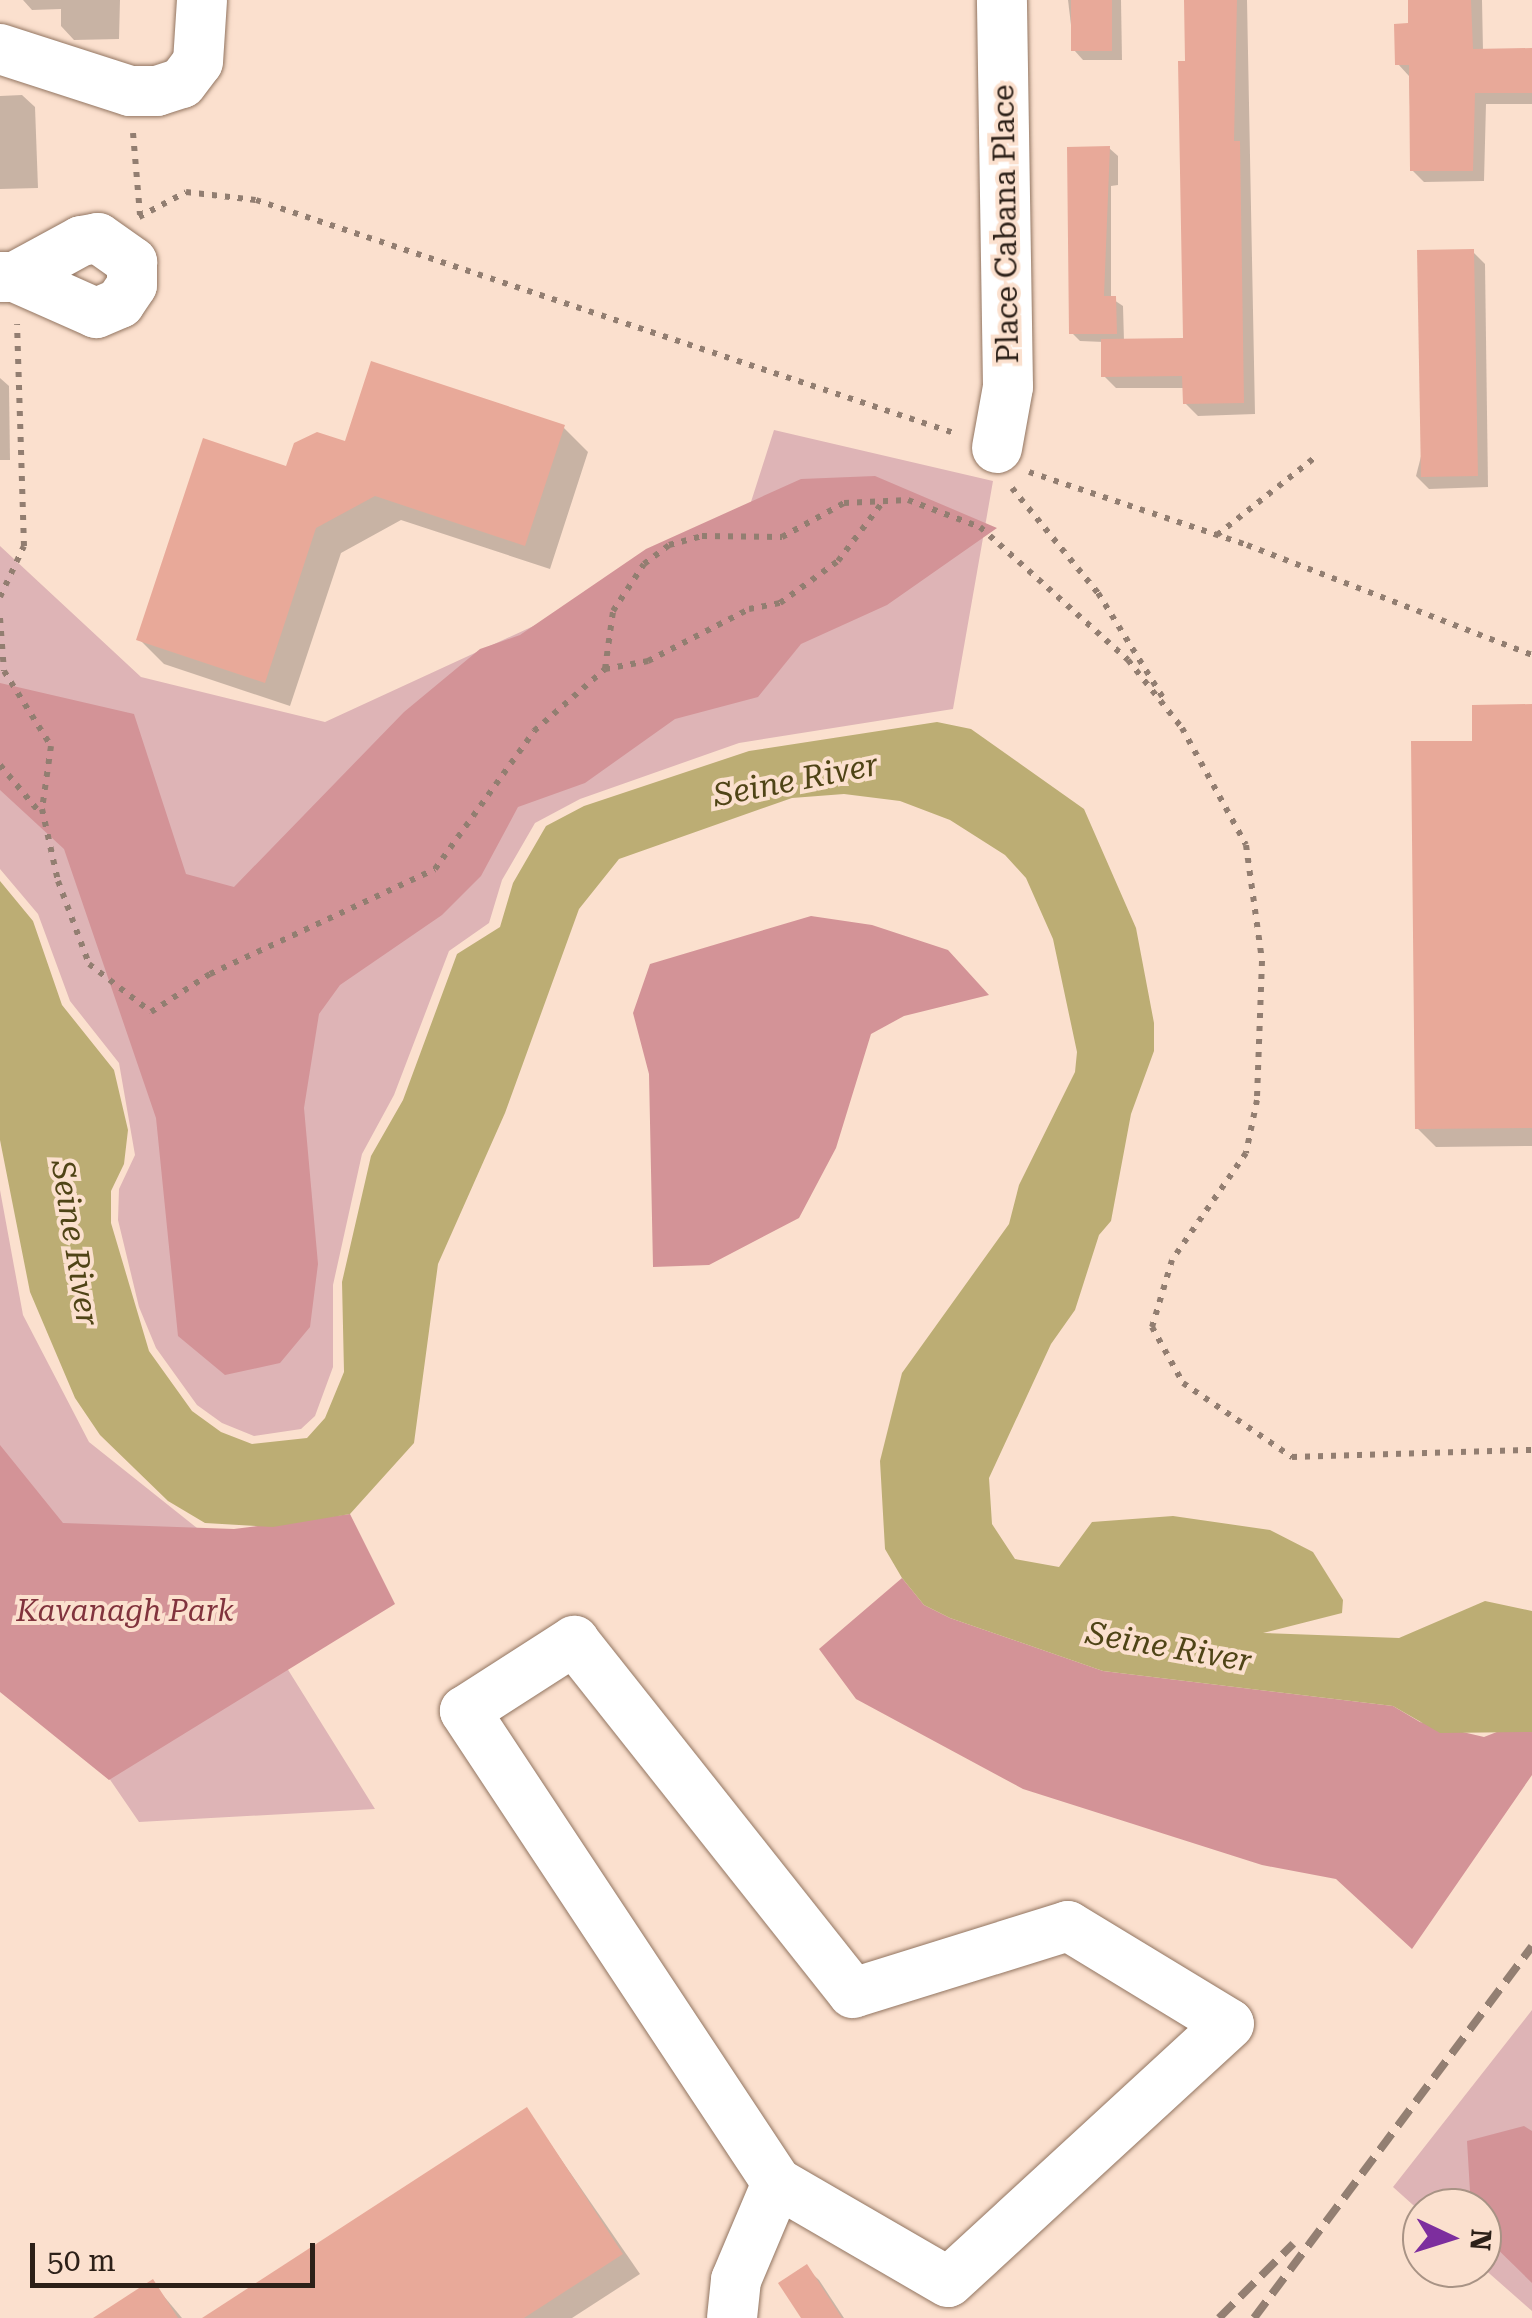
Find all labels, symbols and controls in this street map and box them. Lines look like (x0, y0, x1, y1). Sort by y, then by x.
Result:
street label: Place Cabana Place (986, 84, 1026, 364)
water label: Seine River (710, 745, 882, 815)
water label: Seine River (43, 1157, 107, 1329)
park label: Kavanagh Park (16, 1593, 234, 1629)
water label: Seine River (1083, 1614, 1255, 1680)
north arrow (1402, 2188, 1502, 2288)
scale bar (35, 2223, 320, 2285)
text: N (1463, 2228, 1498, 2252)
text: 50 m (47, 2243, 116, 2278)

